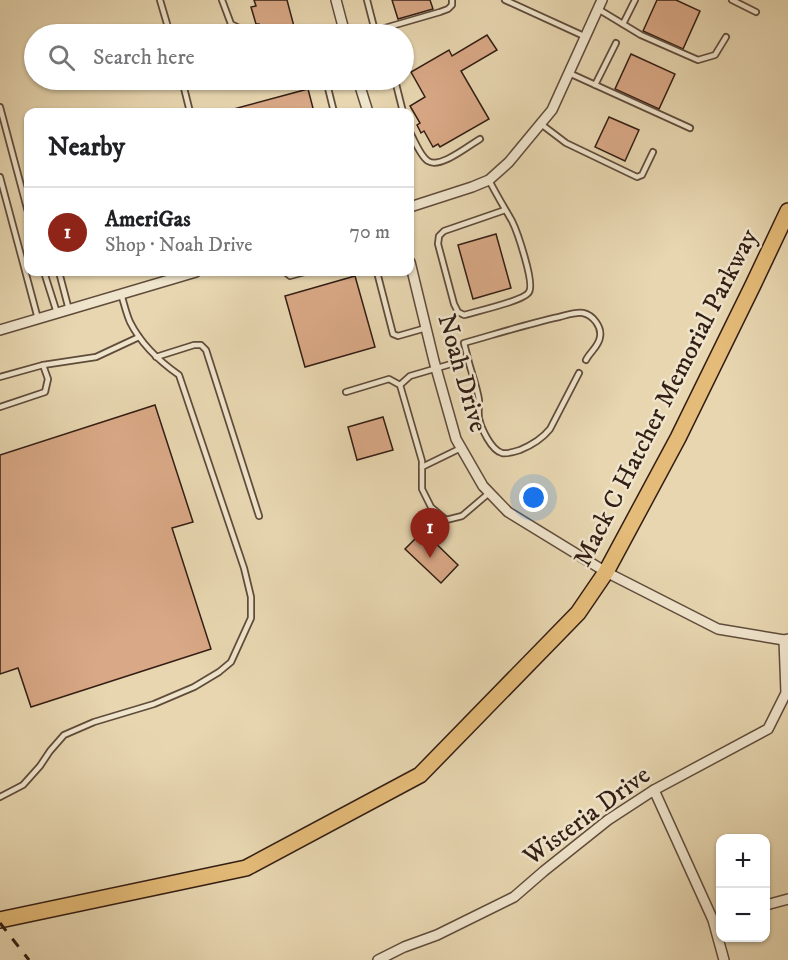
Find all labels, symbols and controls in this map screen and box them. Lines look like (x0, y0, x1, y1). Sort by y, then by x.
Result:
search box (24, 24, 414, 90)
icon: search (45, 41, 78, 74)
text: Search here (93, 44, 195, 71)
text: Nearby (48, 131, 125, 164)
text: AmeriGas (105, 206, 191, 233)
text: 1 (64, 220, 71, 245)
text: 70 m (349, 220, 390, 245)
street label: Mack C Hatcher Memorial Parkway (566, 223, 766, 572)
text: Shop · Noah Drive (105, 233, 253, 258)
street label: Noah Drive (429, 310, 495, 436)
your location (519, 483, 548, 512)
pin: 1 (410, 508, 450, 558)
street label: Wisteria Drive (516, 759, 657, 874)
map controls (716, 834, 770, 942)
button: + (716, 834, 770, 888)
button: − (716, 888, 770, 942)

